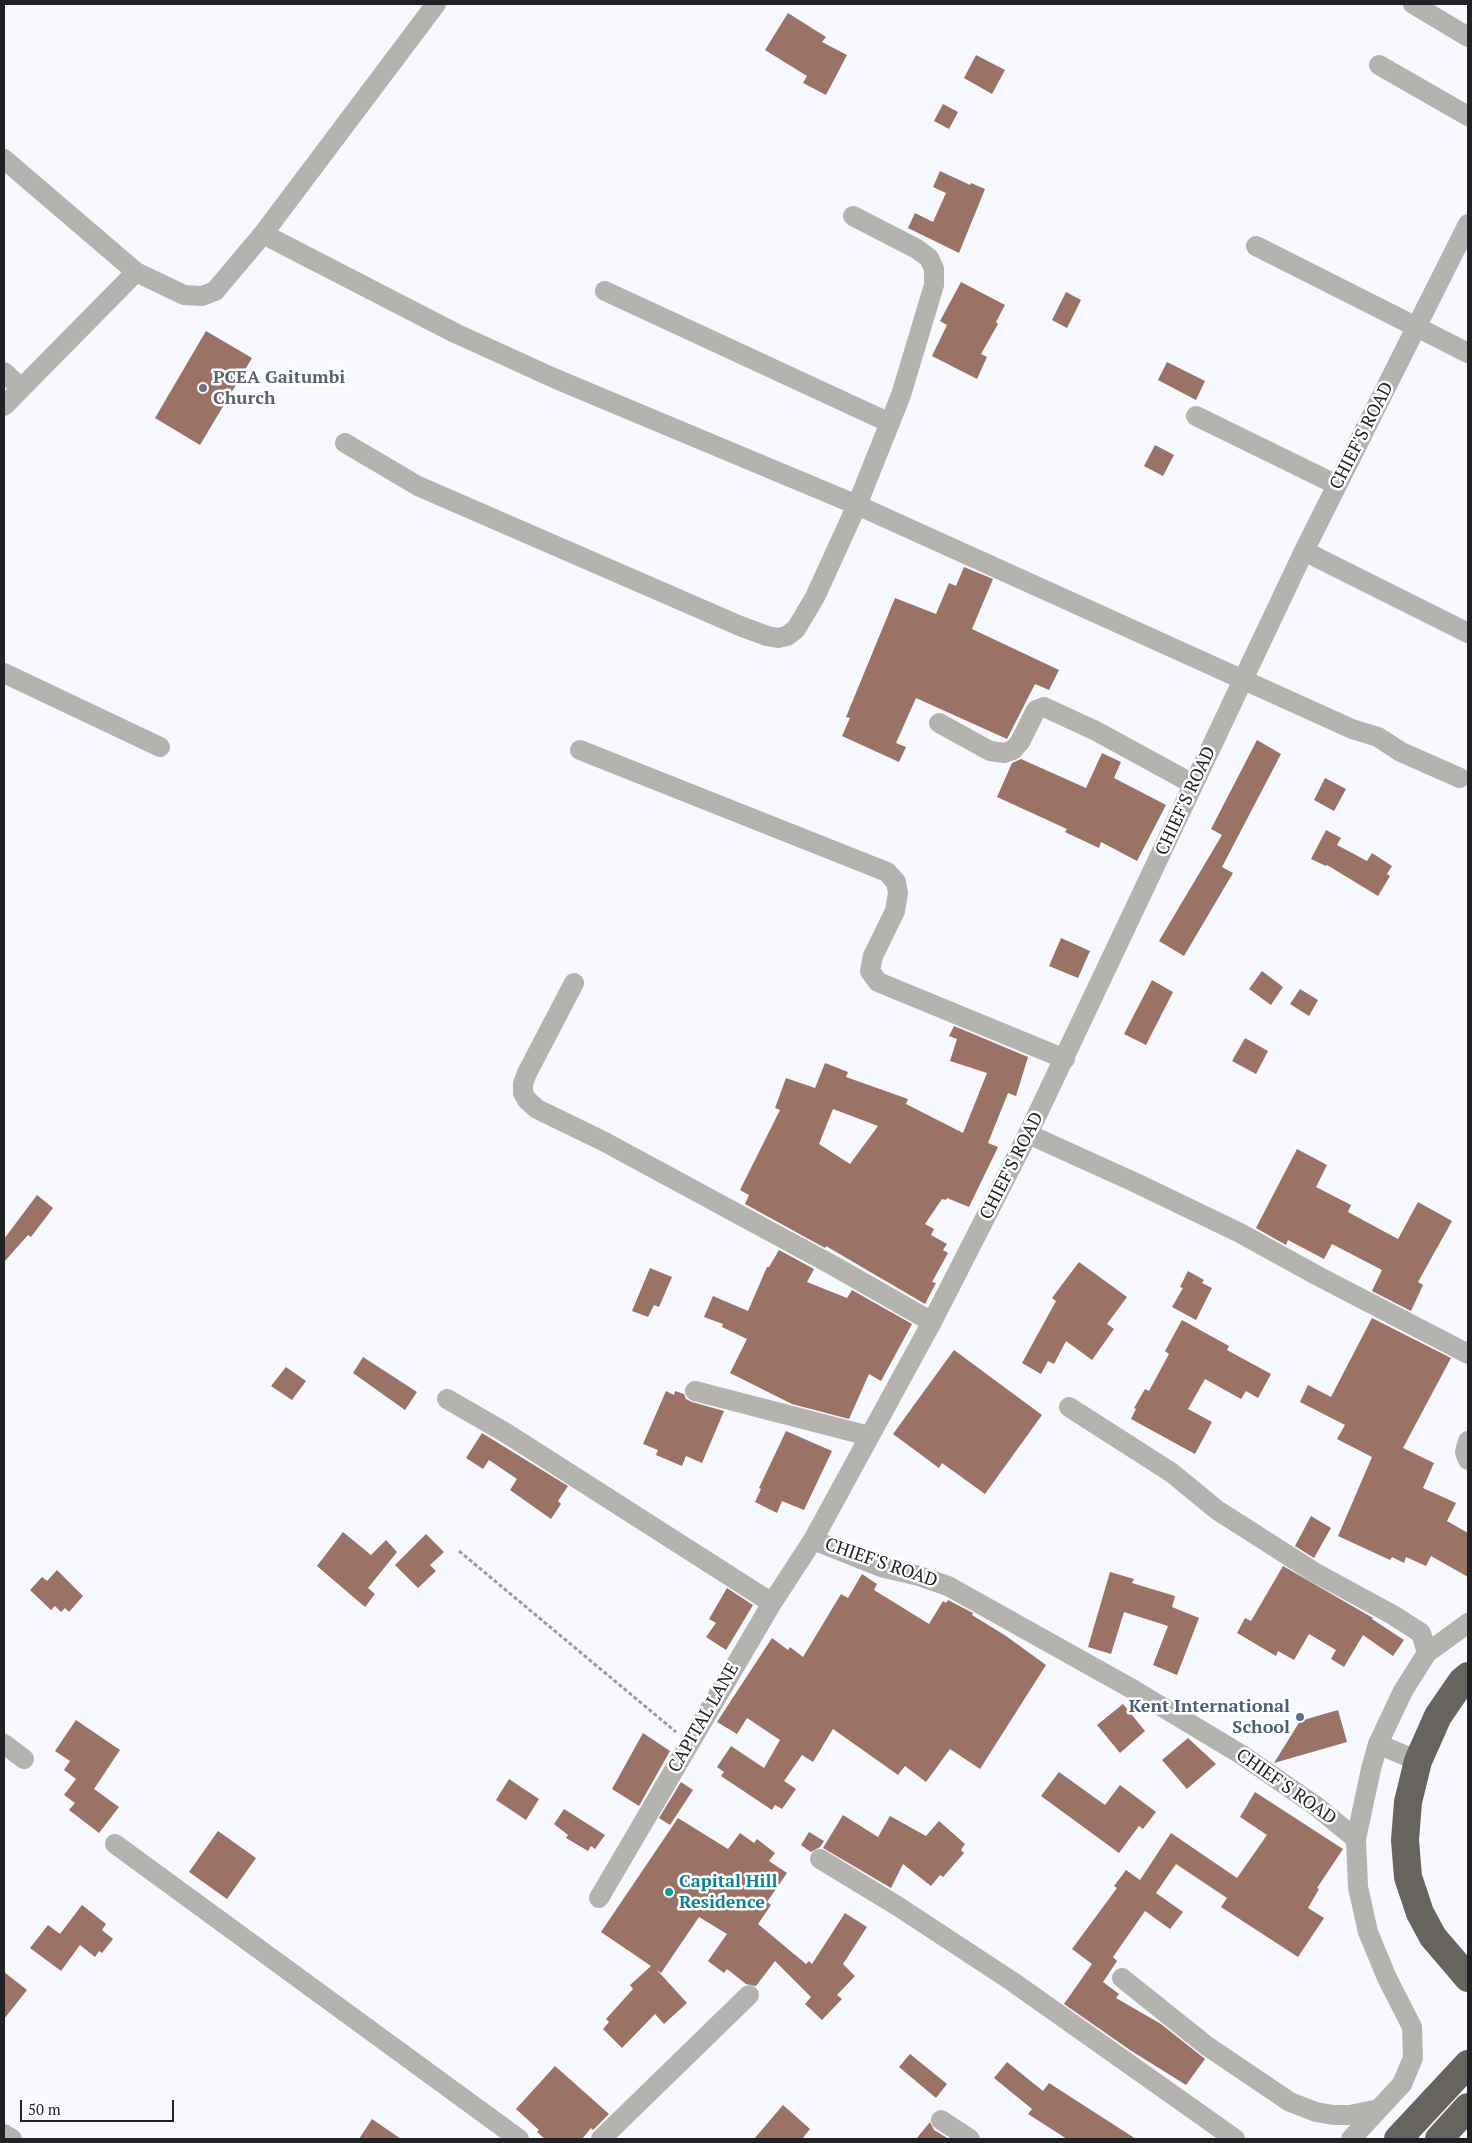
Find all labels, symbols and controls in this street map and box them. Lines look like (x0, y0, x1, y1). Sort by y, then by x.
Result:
place label: PCEA Gaitumbi Church (213, 367, 345, 409)
street label: CHIEF'S ROAD (1326, 379, 1398, 493)
marker: PCEA Gaitumbi Church (197, 382, 209, 394)
street label: CHIEF'S ROAD (1151, 743, 1221, 859)
street label: CHIEF'S ROAD (976, 1109, 1048, 1223)
street label: CHIEF'S ROAD (822, 1534, 940, 1592)
street label: CAPITAL LANE (664, 1660, 744, 1776)
place label: Kent International School (1129, 1696, 1290, 1738)
marker: Kent International School (1294, 1711, 1306, 1723)
street label: CHIEF'S ROAD (1232, 1744, 1340, 1830)
place label: Capital Hill Residence (679, 1871, 778, 1914)
marker: Capital Hill Residence (663, 1886, 675, 1898)
scale bar (22, 2090, 176, 2122)
text: 50 m (28, 2099, 61, 2119)

